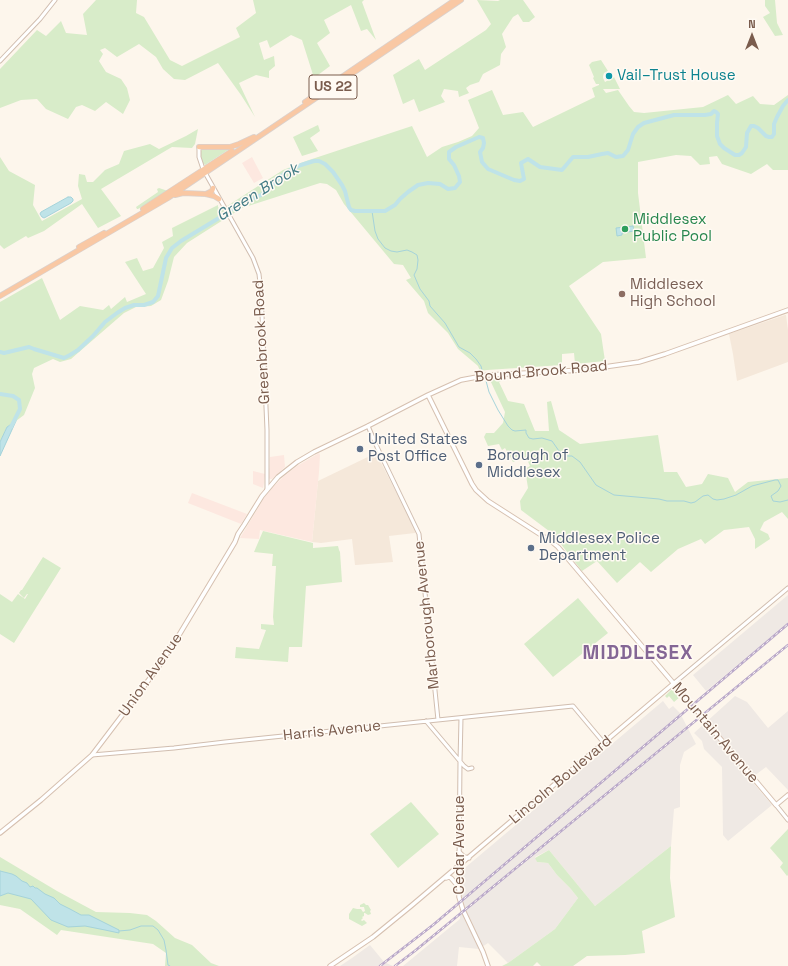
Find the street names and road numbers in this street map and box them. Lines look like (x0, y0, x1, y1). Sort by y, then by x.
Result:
road number: US 22 (309, 75, 357, 99)
street label: Greenbrook Road (250, 279, 274, 405)
street label: Bound Brook Road (474, 357, 608, 387)
street label: Marlborough Avenue (410, 540, 444, 690)
street label: Union Avenue (115, 630, 187, 720)
street label: Mountain Avenue (668, 679, 762, 787)
street label: Harris Avenue (282, 717, 382, 745)
street label: Lincoln Boulevard (506, 732, 616, 828)
street label: Cedar Avenue (451, 795, 469, 895)

